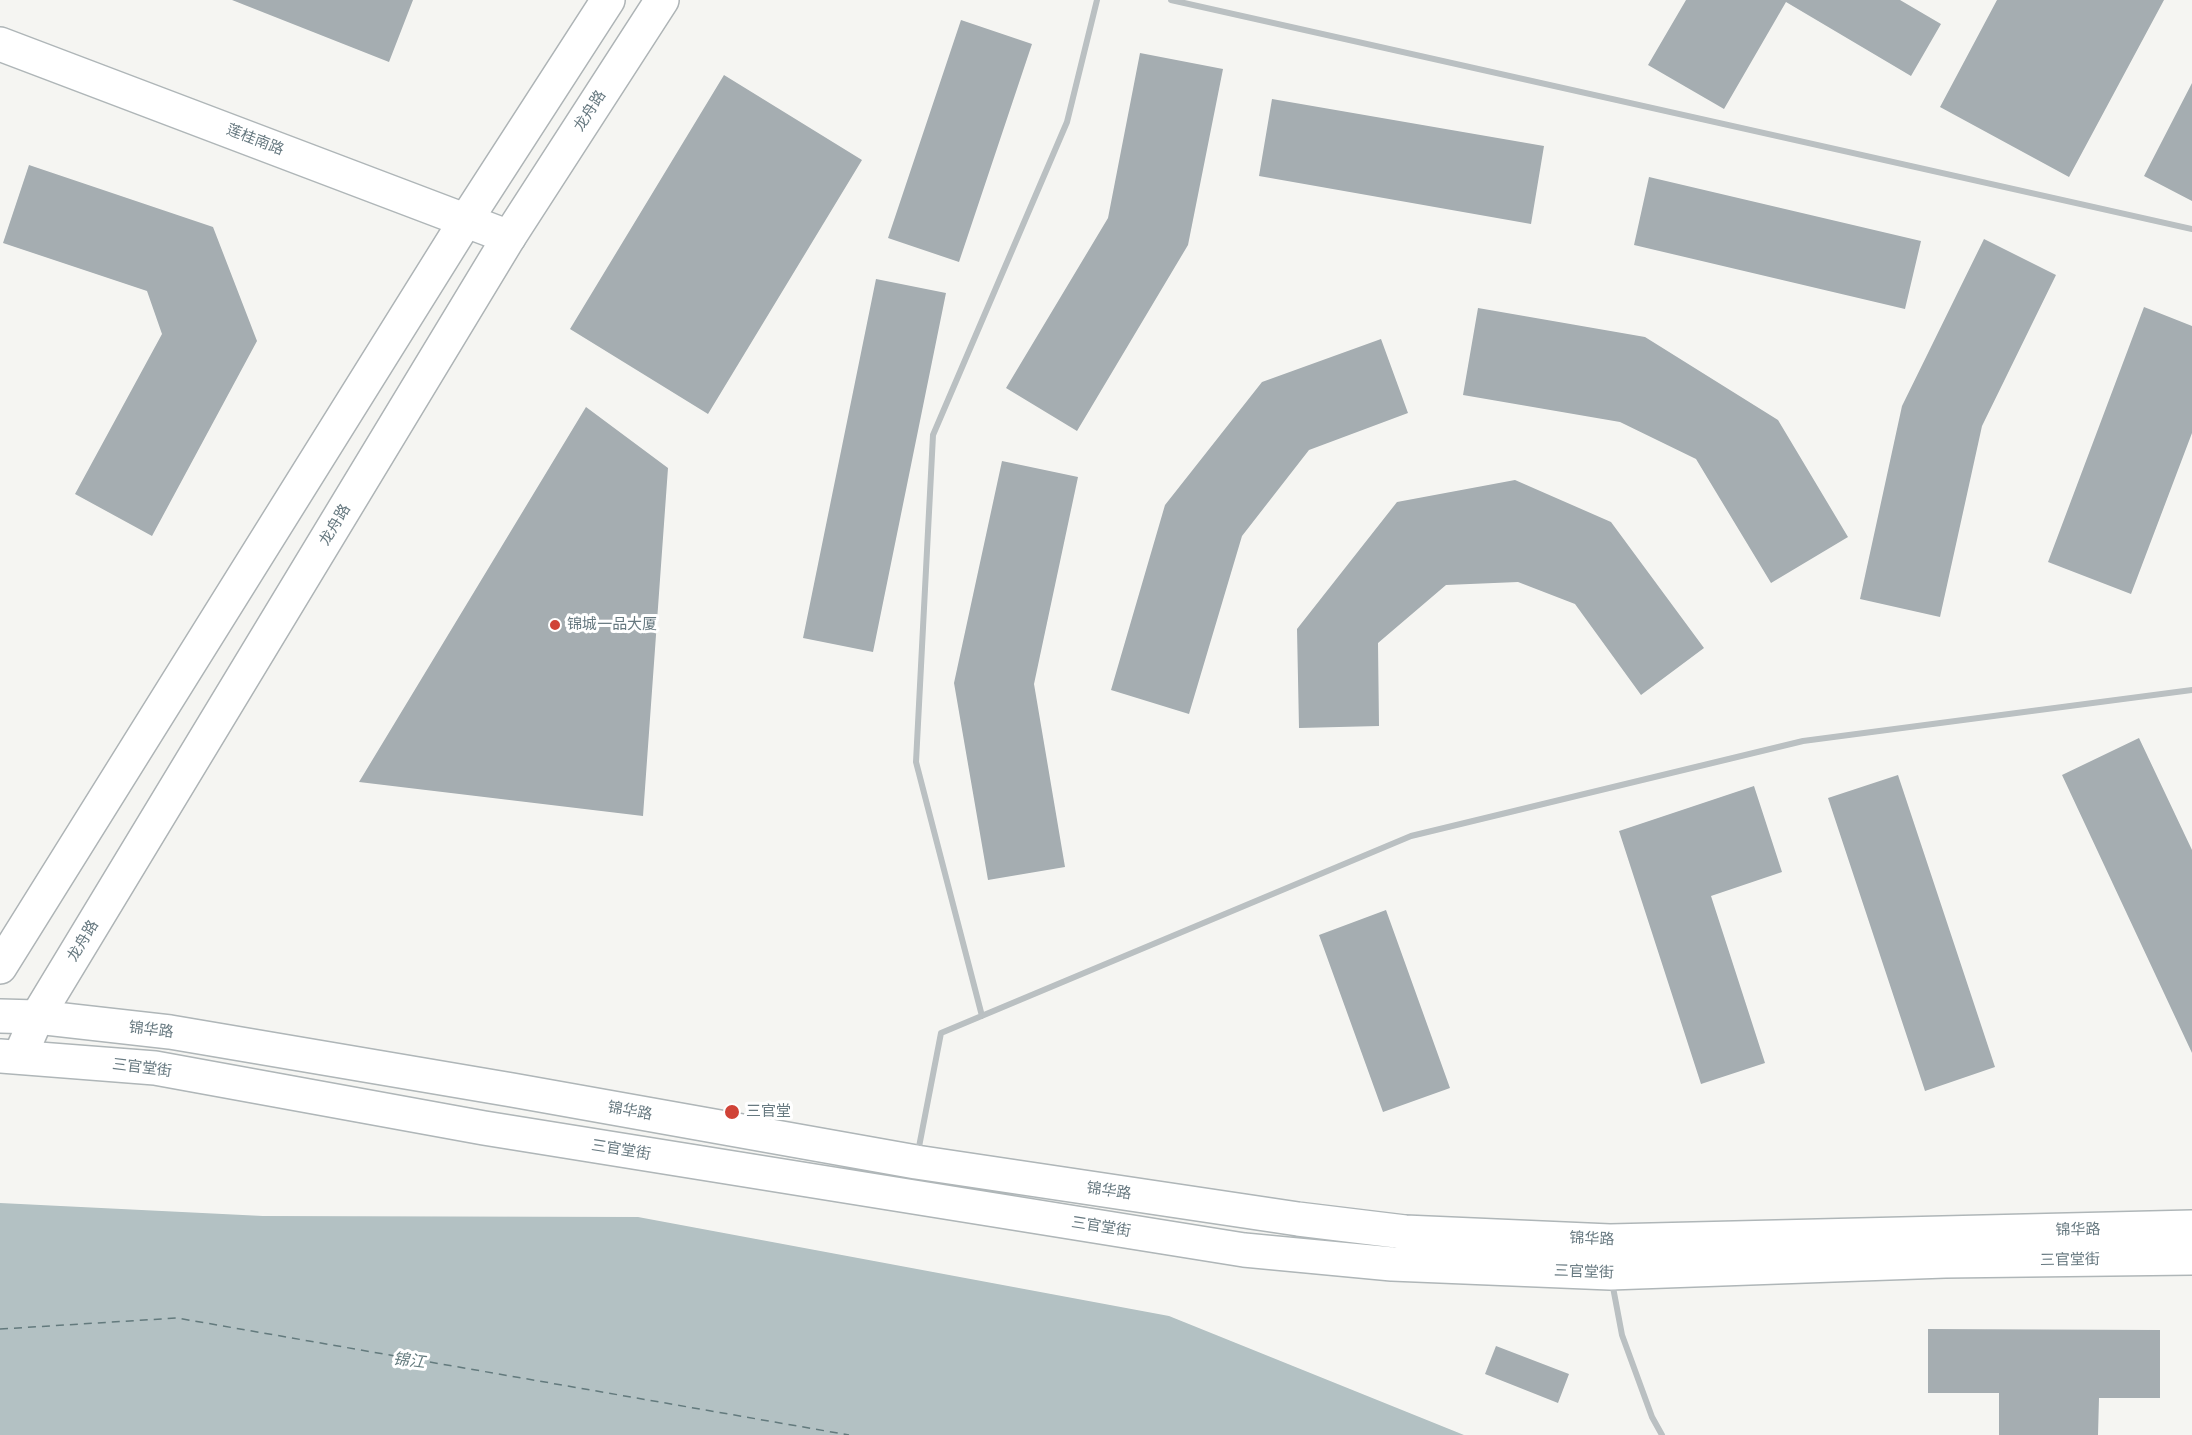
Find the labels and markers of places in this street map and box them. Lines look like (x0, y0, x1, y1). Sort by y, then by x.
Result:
place label: 锦城一品大厦 (567, 616, 657, 634)
marker: 锦城一品大厦 (548, 618, 562, 632)
marker: 三官堂 (723, 1103, 741, 1121)
place label: 三官堂 (746, 1103, 791, 1121)

